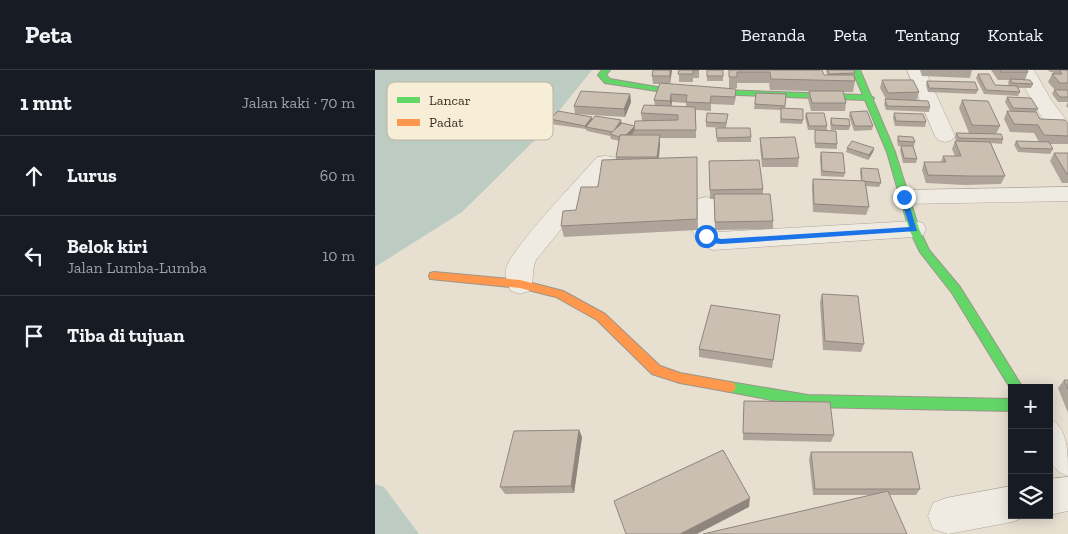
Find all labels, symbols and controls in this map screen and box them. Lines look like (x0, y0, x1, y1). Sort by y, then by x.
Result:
text: Peta (25, 20, 72, 49)
text: Beranda (741, 24, 805, 46)
text: Peta (833, 24, 867, 46)
text: Tentang (895, 24, 960, 46)
text: Kontak (988, 24, 1043, 46)
legend (387, 82, 553, 140)
text: 1 mnt (20, 90, 72, 115)
text: Lancar (429, 92, 471, 109)
text: Jalan kaki · 70 m (242, 93, 355, 112)
text: Padat (429, 114, 464, 131)
icon: ahead (20, 162, 48, 190)
text: Lurus (67, 164, 117, 187)
text: 60 m (320, 166, 355, 185)
route end (893, 186, 916, 209)
route start (695, 225, 718, 248)
text: Belok kiri (67, 235, 148, 258)
icon: left (20, 242, 48, 270)
text: 10 m (322, 246, 355, 265)
text: Jalan Lumba-Lumba (67, 258, 207, 277)
icon: arrive (20, 322, 48, 350)
text: Tiba di tujuan (67, 324, 184, 347)
map controls (1008, 384, 1053, 519)
button: + (1008, 384, 1053, 429)
button: − (1008, 429, 1053, 474)
button: layers (1008, 474, 1053, 519)

